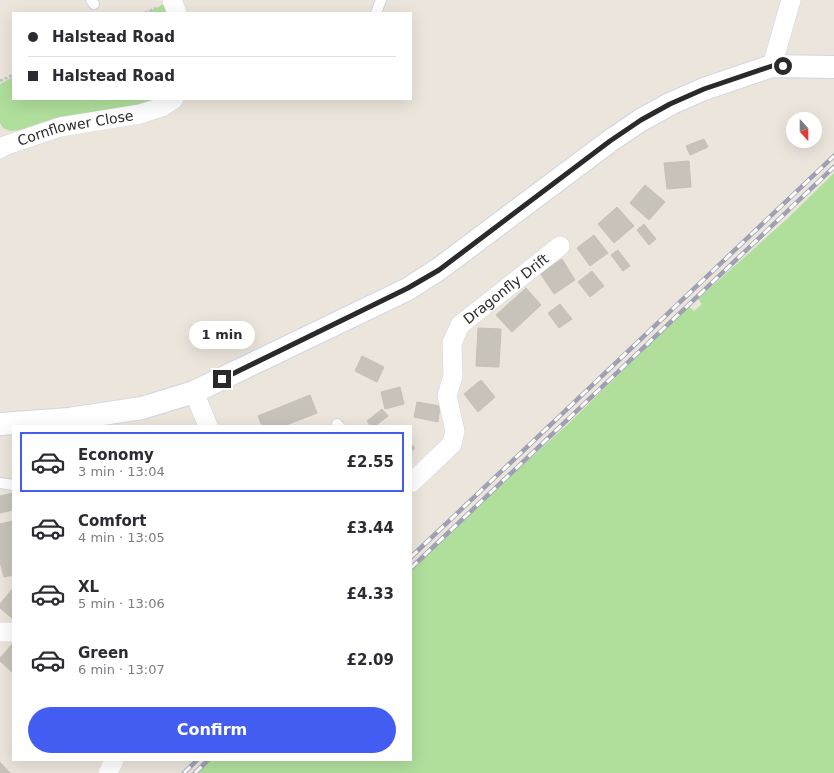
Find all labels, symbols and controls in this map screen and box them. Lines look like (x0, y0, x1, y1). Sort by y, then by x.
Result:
text: Halstead Road (52, 28, 175, 46)
route start (774, 57, 792, 75)
text: Halstead Road (52, 67, 175, 85)
street label: Cornflower Close (15, 107, 134, 149)
north arrow (786, 112, 822, 148)
map controls (786, 112, 822, 148)
street label: Dragonfly Drift (460, 250, 552, 327)
callout: 1 min (189, 321, 255, 349)
text: 1 min (202, 327, 242, 342)
route end (213, 370, 231, 388)
icon: car (30, 444, 66, 480)
text: Economy (78, 446, 154, 464)
text: £2.55 (347, 453, 394, 471)
text: 3 min · 13:04 (78, 464, 165, 479)
icon: car (30, 510, 66, 546)
text: Comfort (78, 512, 146, 530)
text: £3.44 (347, 519, 394, 537)
text: 4 min · 13:05 (78, 530, 165, 545)
icon: car (30, 576, 66, 612)
text: XL (78, 578, 99, 596)
text: £4.33 (347, 585, 394, 603)
text: 5 min · 13:06 (78, 596, 165, 611)
icon: car (30, 642, 66, 678)
text: Green (78, 644, 129, 662)
text: £2.09 (347, 651, 394, 669)
text: 6 min · 13:07 (78, 662, 165, 677)
button: Confirm (28, 707, 396, 753)

